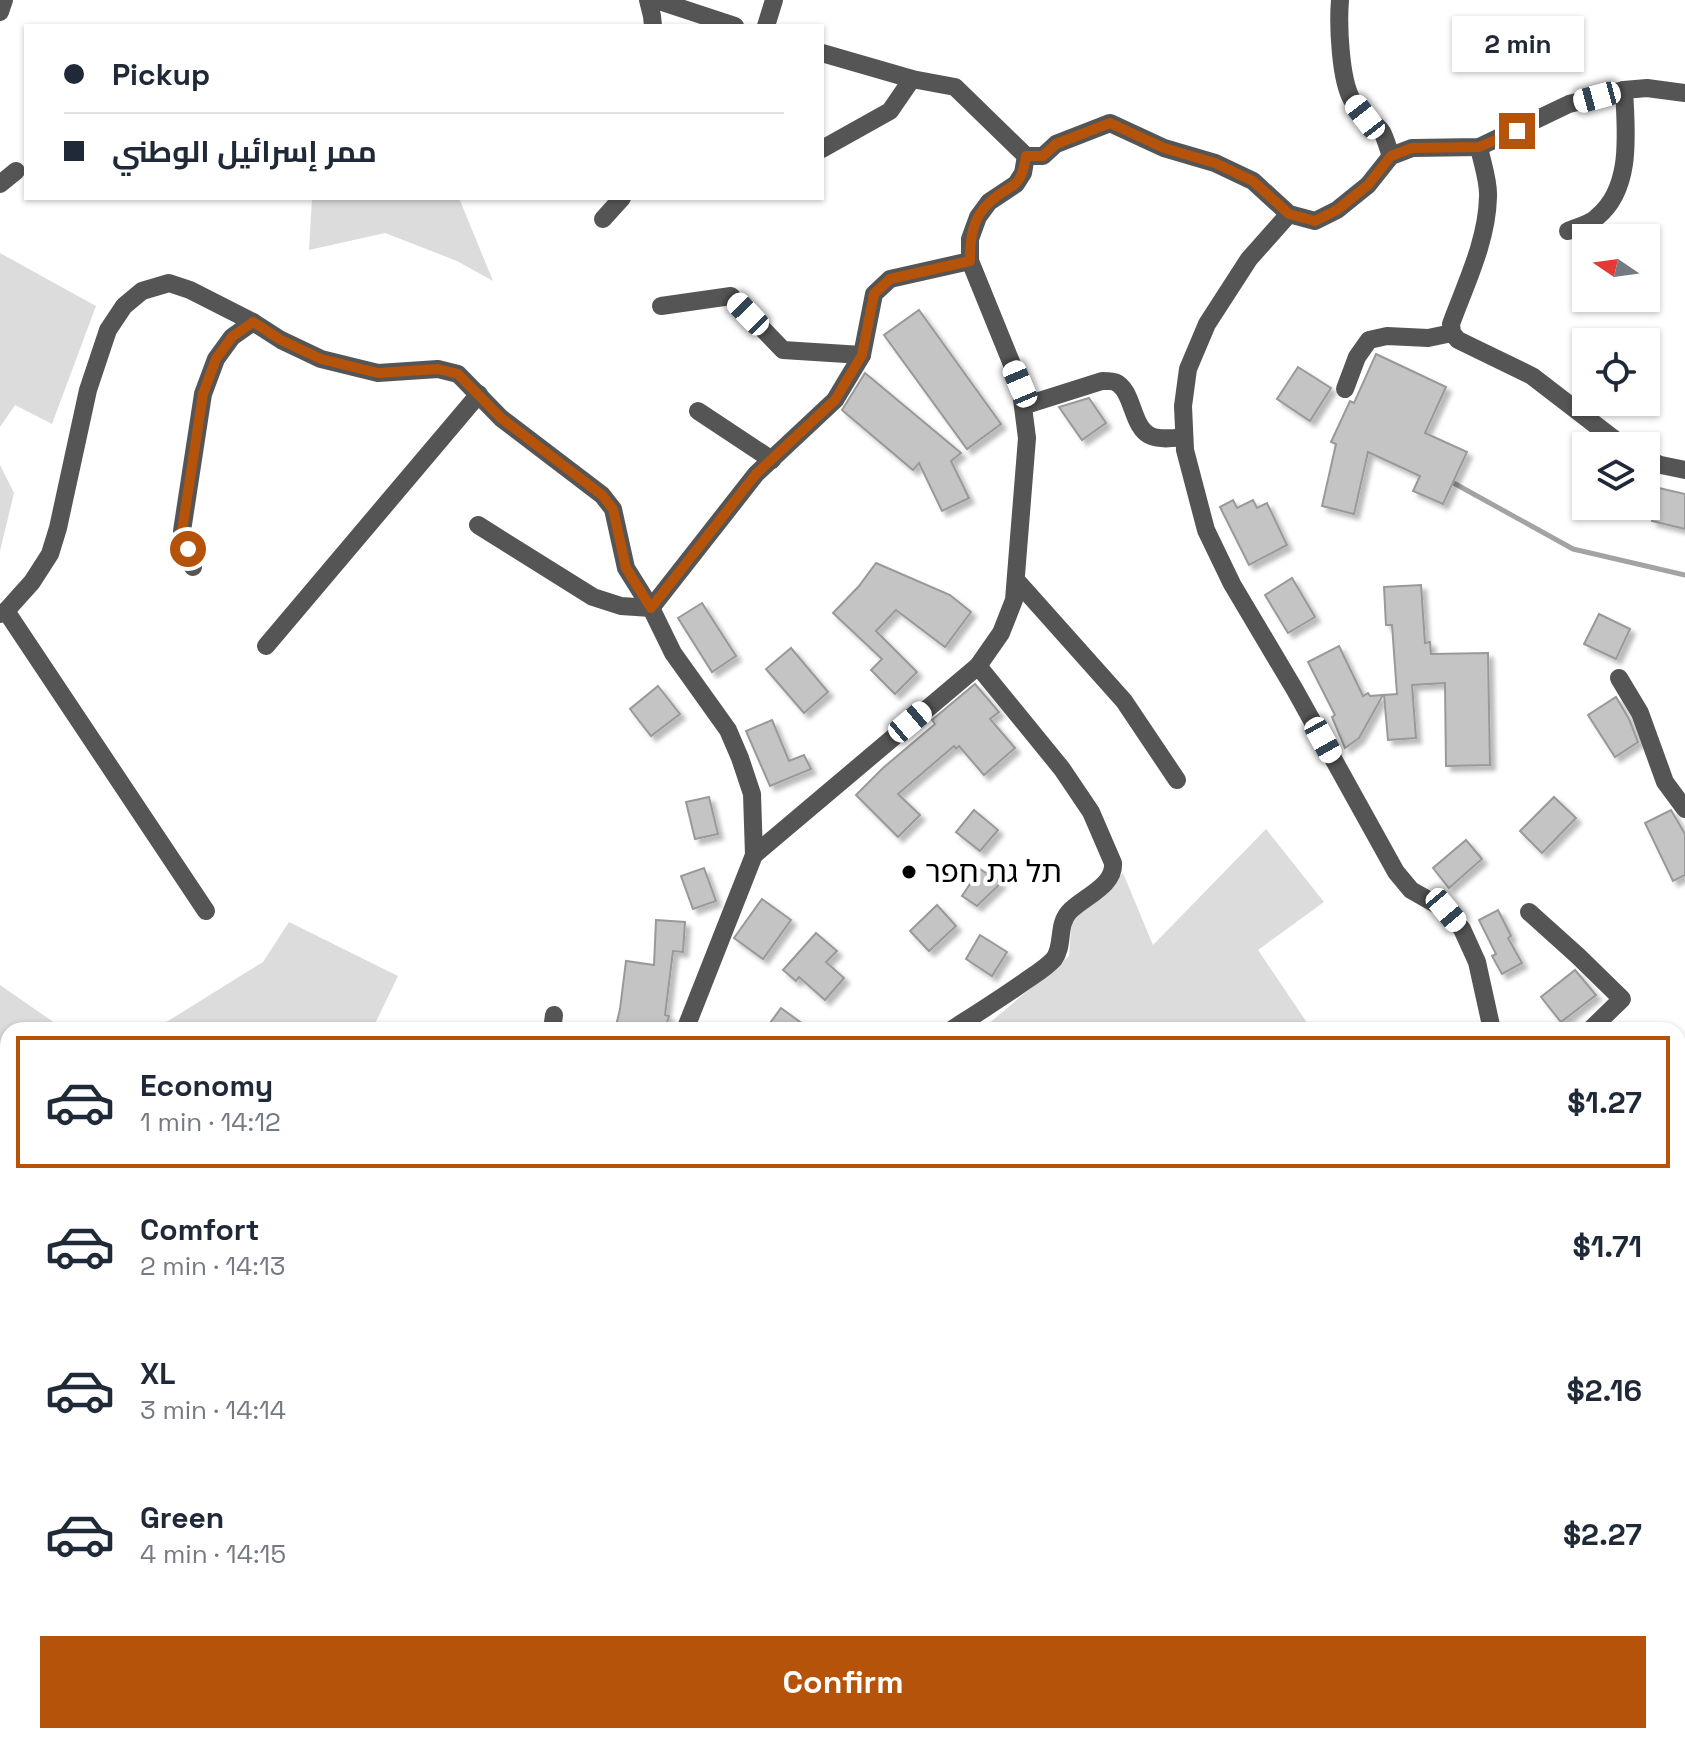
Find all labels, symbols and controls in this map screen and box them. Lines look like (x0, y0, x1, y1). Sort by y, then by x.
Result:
callout: 2 min (1451, 15, 1583, 71)
text: 2 min (1484, 27, 1552, 61)
text: Pickup (112, 55, 210, 94)
car (1571, 79, 1623, 115)
car (1341, 91, 1389, 143)
route end (1499, 113, 1535, 149)
text: ممر إسرائيل الوطني (112, 132, 377, 171)
north arrow (1572, 224, 1660, 312)
map controls (1572, 224, 1660, 520)
car (723, 288, 773, 340)
button: locate (1572, 328, 1660, 416)
car (1000, 357, 1040, 411)
button: layers (1572, 432, 1660, 520)
route start (170, 531, 206, 567)
car (884, 697, 936, 747)
car (1301, 713, 1345, 767)
place label: תל גת חפר (925, 852, 1062, 891)
marker: תל גת חפר (900, 863, 918, 881)
car (1421, 884, 1471, 936)
icon: car (44, 1066, 116, 1138)
text: Economy (140, 1066, 273, 1105)
text: $1.27 (1567, 1083, 1642, 1122)
text: 1 min · 14:12 (140, 1105, 281, 1139)
icon: car (44, 1210, 116, 1282)
text: Comfort (140, 1210, 259, 1249)
text: $1.71 (1572, 1227, 1642, 1266)
text: 2 min · 14:13 (140, 1249, 286, 1283)
icon: car (44, 1354, 116, 1426)
text: XL (140, 1354, 176, 1393)
text: $2.16 (1567, 1371, 1642, 1410)
text: 3 min · 14:14 (140, 1393, 286, 1427)
icon: car (44, 1498, 116, 1570)
text: Green (140, 1498, 224, 1537)
text: $2.27 (1563, 1515, 1642, 1554)
text: 4 min · 14:15 (140, 1537, 286, 1571)
button: Confirm (40, 1636, 1646, 1728)

